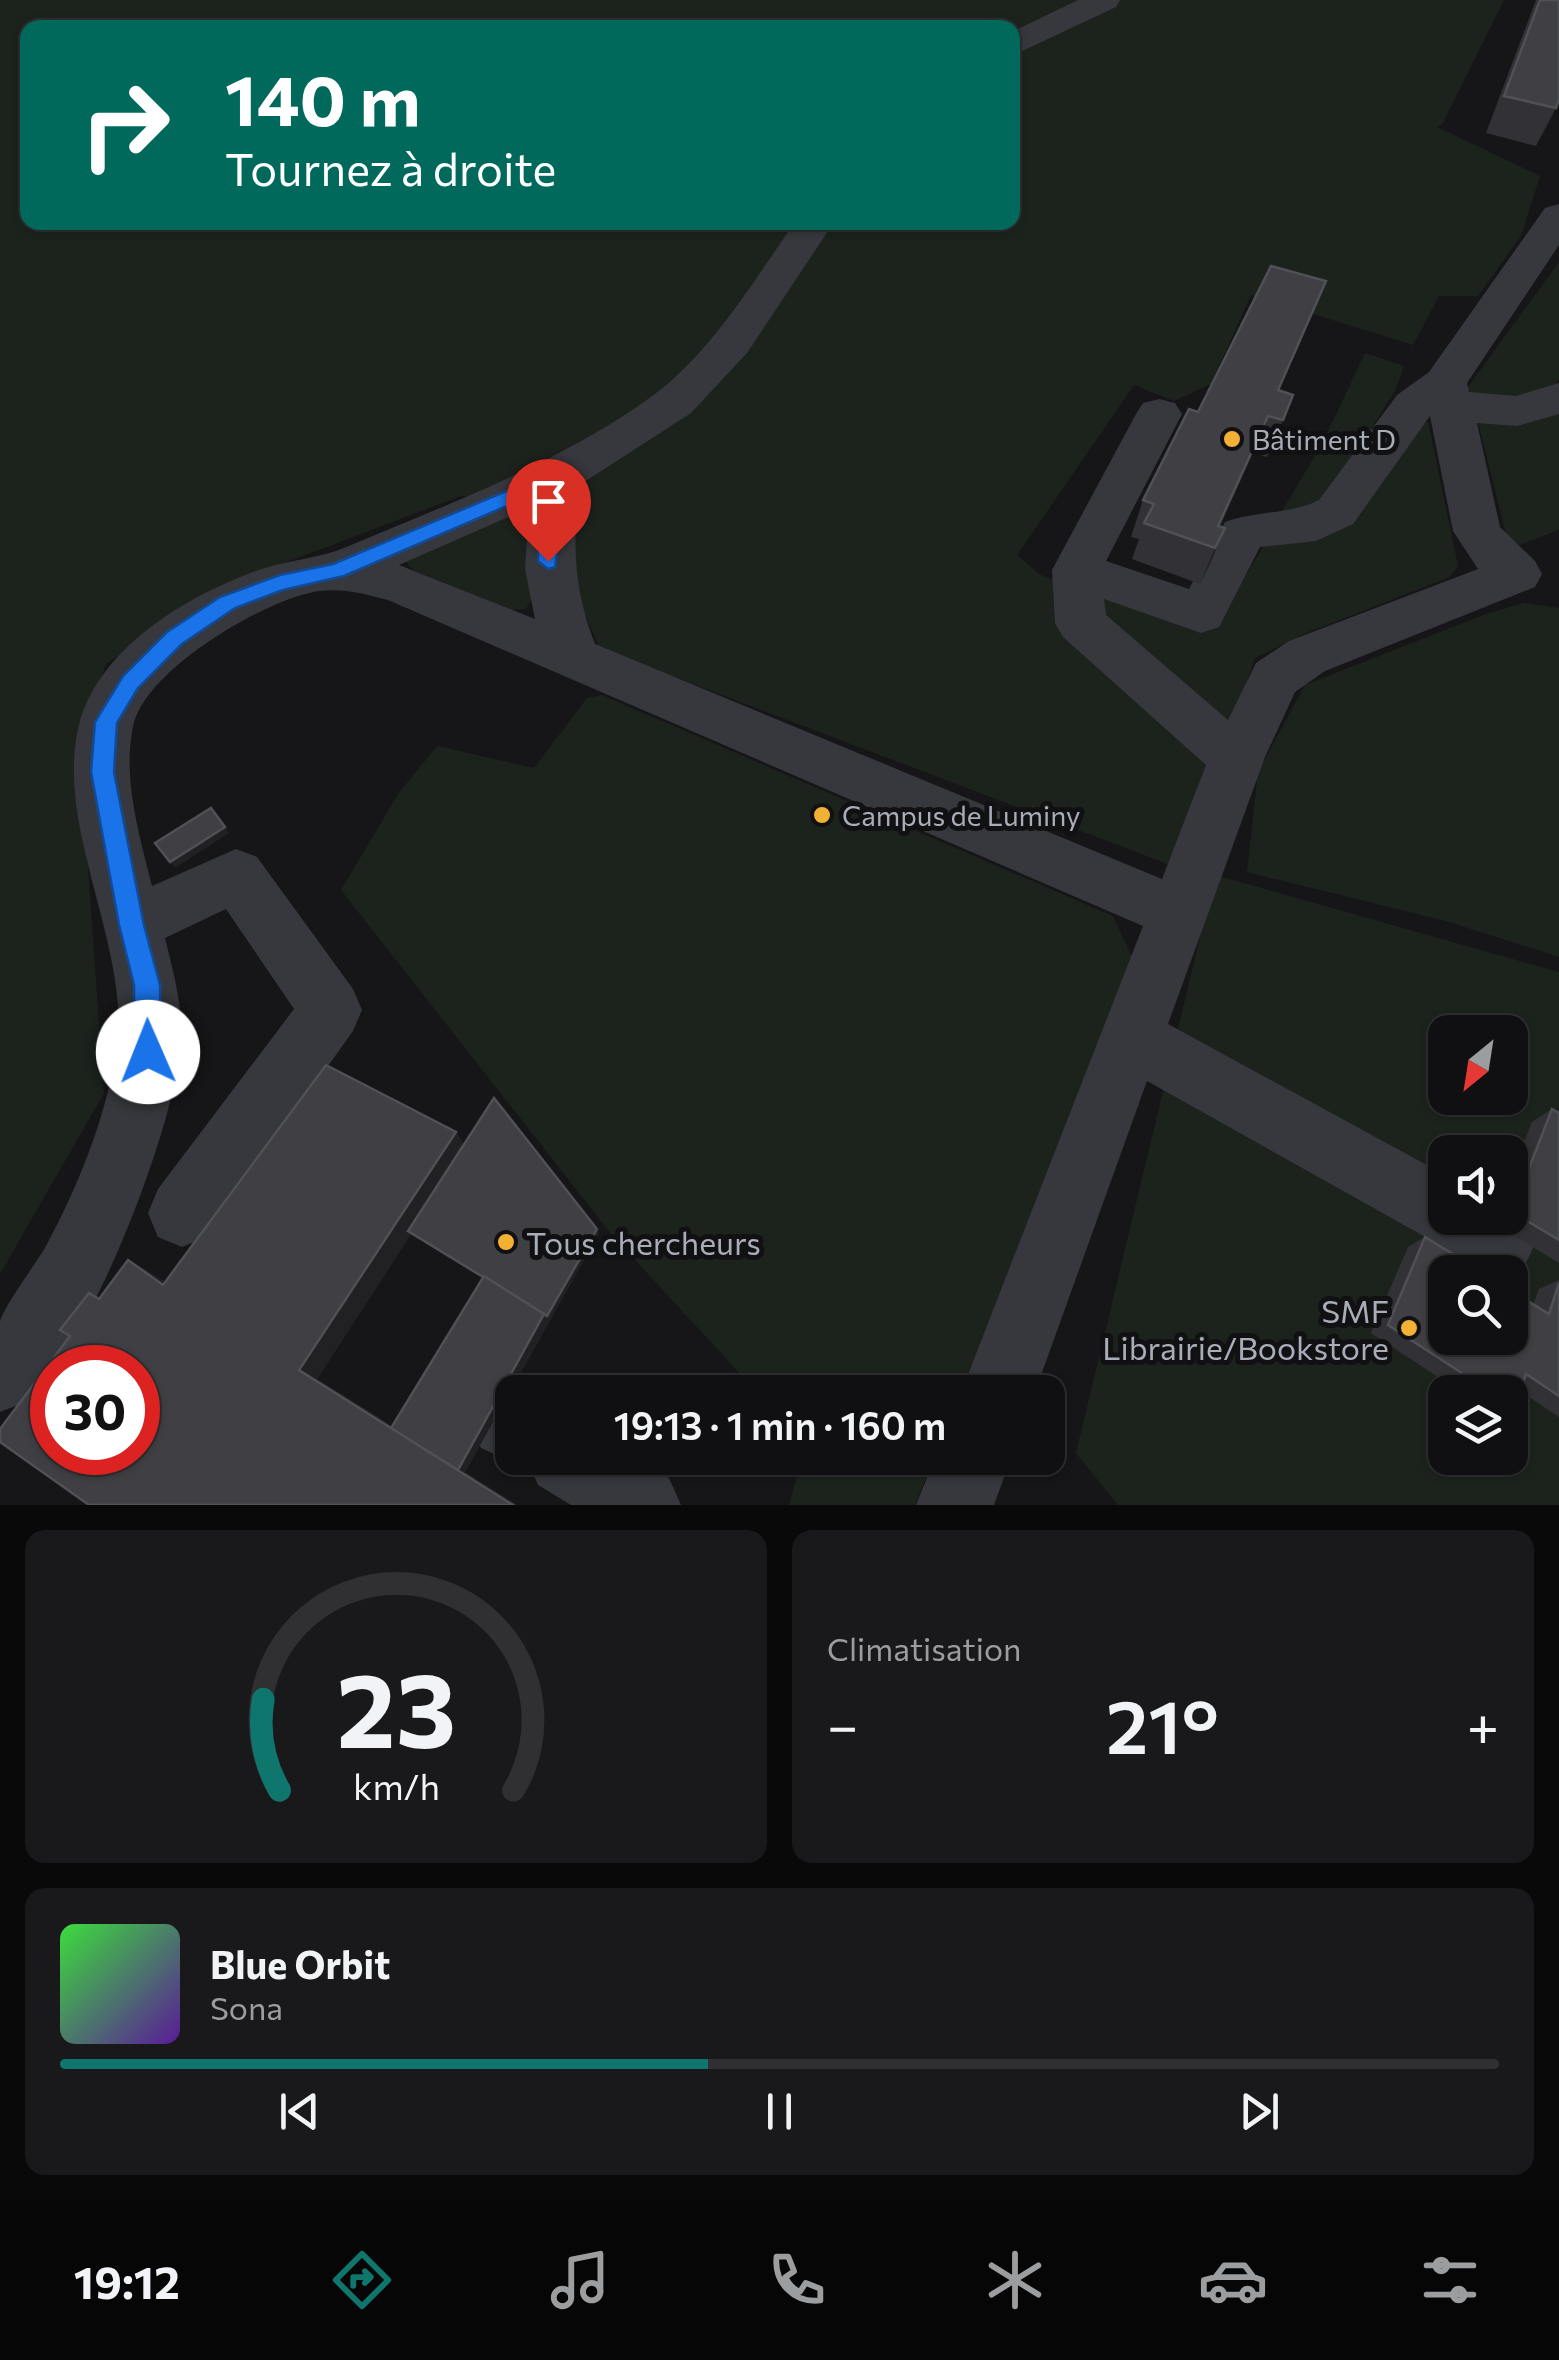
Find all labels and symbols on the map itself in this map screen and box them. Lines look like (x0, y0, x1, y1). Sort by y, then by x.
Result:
place label: Bâtiment D (1252, 422, 1396, 456)
marker: Bâtiment D (1221, 428, 1243, 450)
pin (506, 459, 591, 562)
place label: Campus de Luminy (842, 798, 1080, 832)
marker: Campus de Luminy (811, 804, 833, 826)
position arrow (96, 1000, 200, 1104)
north arrow (1428, 1015, 1528, 1115)
place label: Tous chercheurs (526, 1222, 761, 1262)
marker: Tous chercheurs (495, 1231, 517, 1253)
place label: SMF Librairie/Bookstore (1102, 1290, 1389, 1367)
marker: SMF Librairie/Bookstore (1398, 1317, 1420, 1339)
speed limit sign: 30 (30, 1345, 160, 1475)

